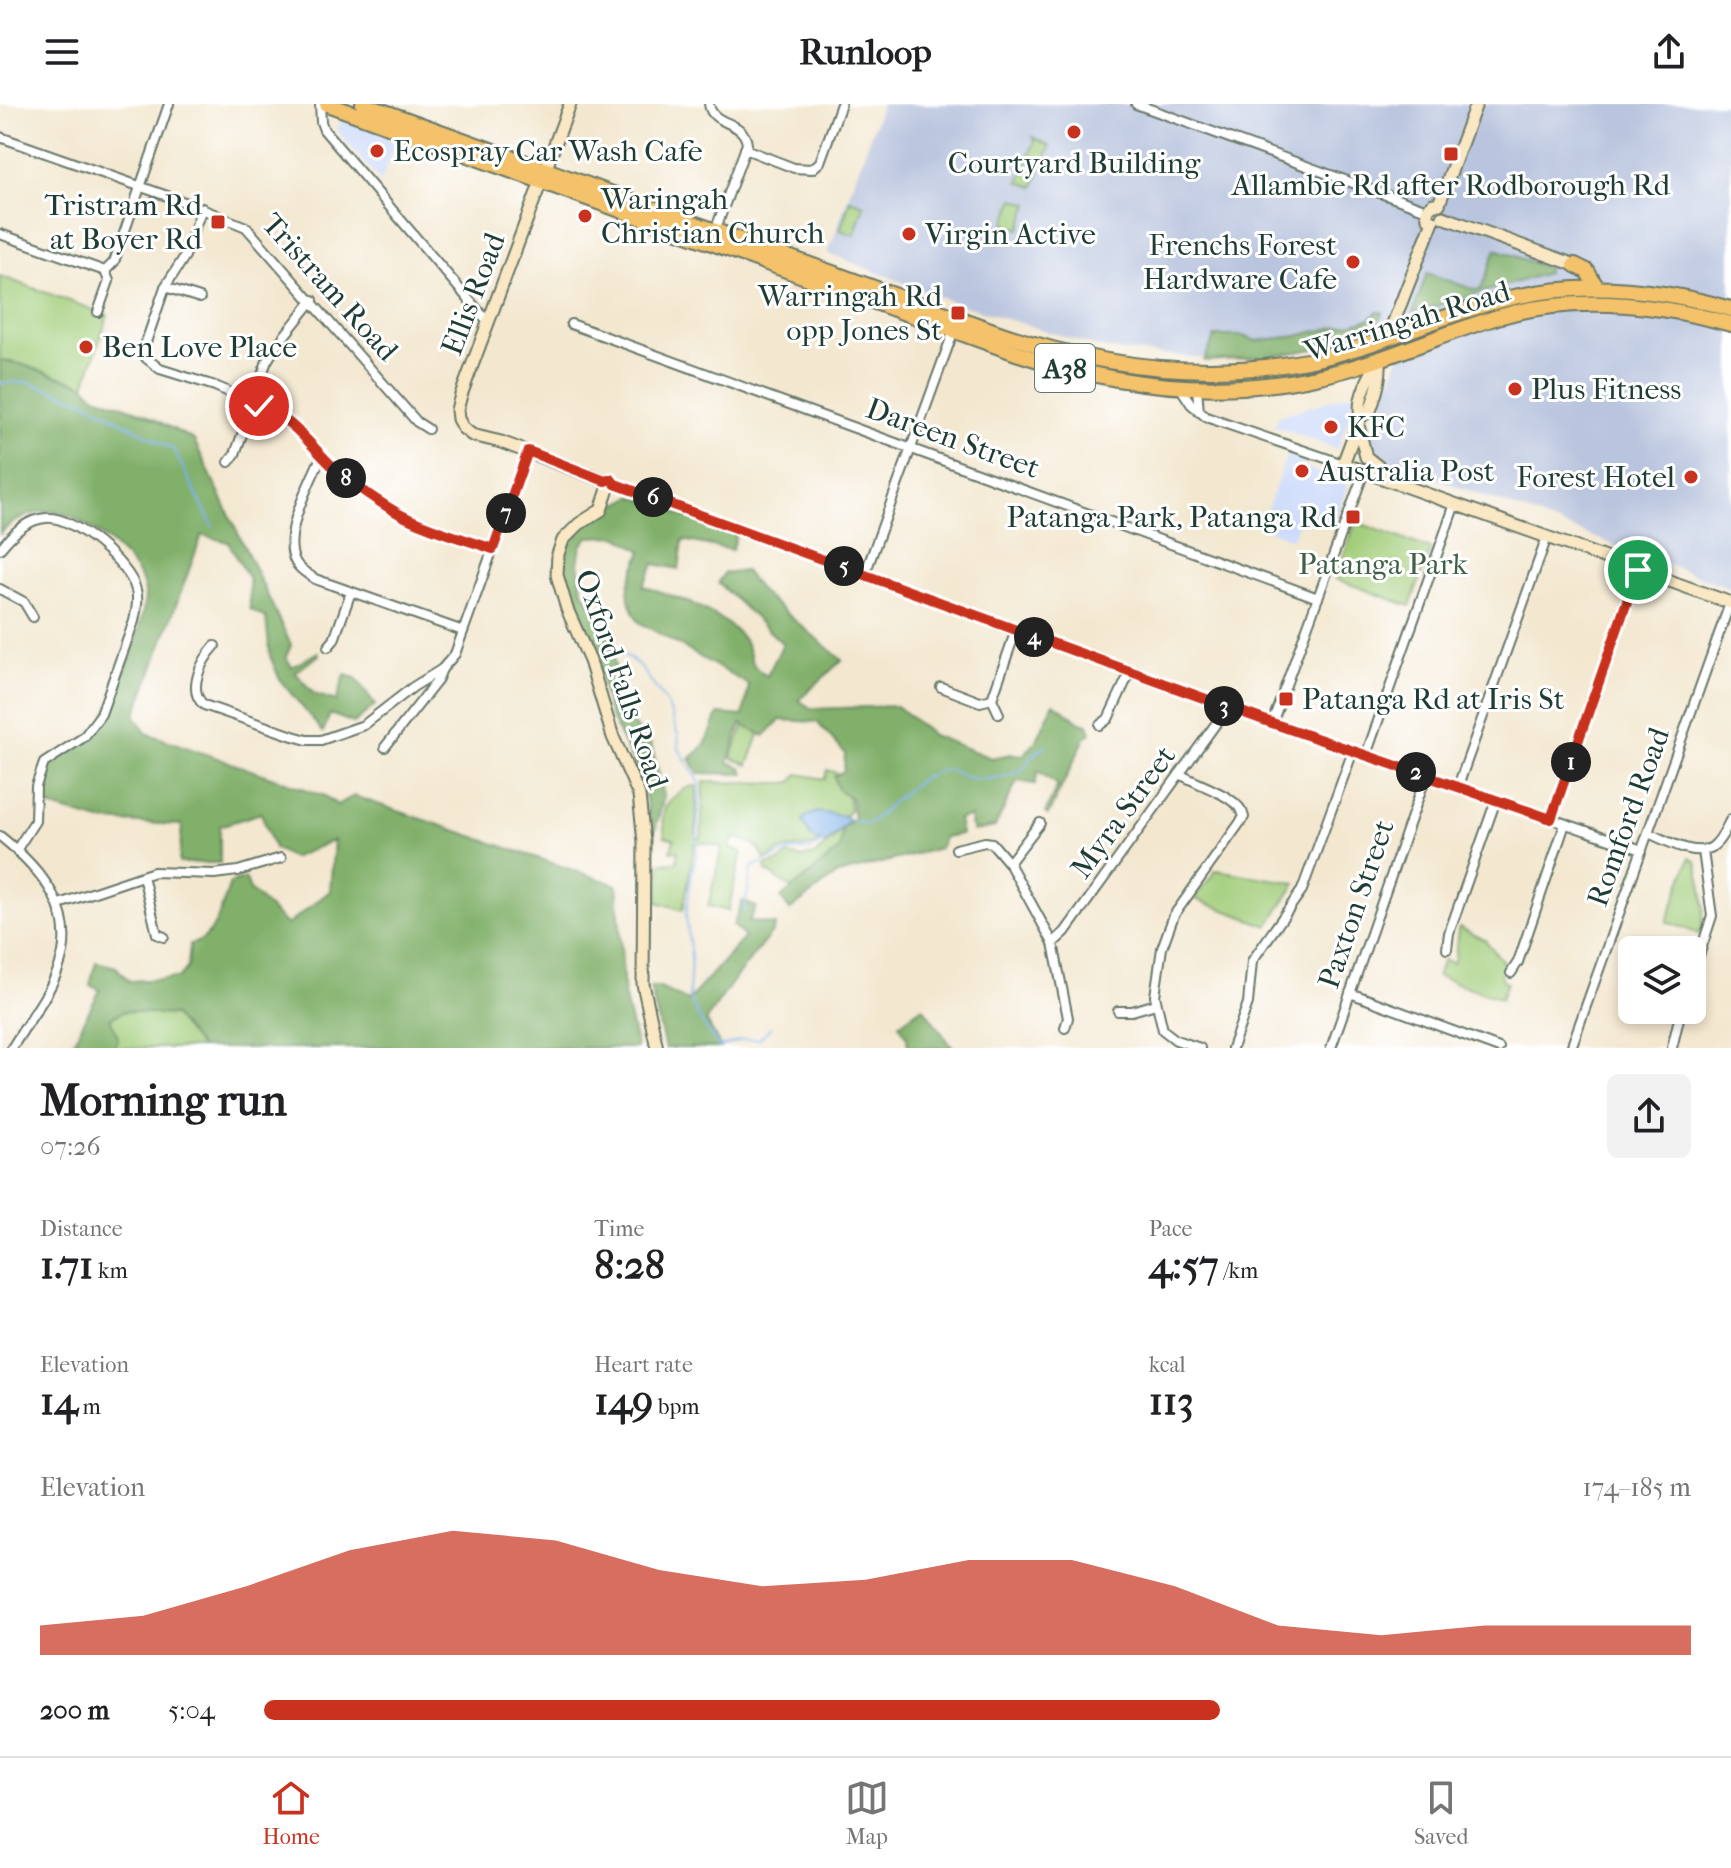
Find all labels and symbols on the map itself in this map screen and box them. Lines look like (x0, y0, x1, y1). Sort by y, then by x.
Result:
marker: Courtyard Building (1065, 123, 1083, 141)
place label: Ecospray Car Wash Cafe (393, 134, 703, 169)
marker: Ecospray Car Wash Cafe (368, 142, 386, 160)
marker: Allambie Rd after Rodborough Rd (1442, 145, 1460, 163)
place label: Courtyard Building (948, 146, 1201, 181)
place label: Allambie Rd after Rodborough Rd (1231, 168, 1671, 203)
place label: Waringah Christian Church (600, 182, 824, 251)
place label: Tristram Rd at Boyer Rd (45, 188, 203, 257)
street label: Tristram Road (254, 206, 405, 369)
marker: Waringah Christian Church (576, 207, 594, 225)
marker: Tristram Rd at Boyer Rd (209, 213, 227, 231)
place label: Virgin Active (924, 217, 1096, 252)
marker: Virgin Active (900, 225, 918, 243)
street label: Ellis Road (434, 228, 513, 360)
place label: Frenchs Forest Hardware Cafe (1143, 228, 1337, 297)
marker: Frenchs Forest Hardware Cafe (1344, 253, 1362, 271)
street label: Warringah Road (1299, 273, 1515, 370)
place label: Warringah Rd opp Jones St (757, 279, 943, 348)
marker: Warringah Rd opp Jones St (949, 304, 967, 322)
place label: Ben Love Place (102, 330, 297, 365)
marker: Ben Love Place (77, 338, 95, 356)
road number: A38 (1035, 344, 1095, 392)
pin (225, 372, 293, 440)
place label: Plus Fitness (1531, 372, 1681, 407)
marker: Plus Fitness (1506, 380, 1524, 398)
street label: Dareen Street (861, 391, 1045, 486)
place label: KFC (1347, 410, 1405, 445)
marker: KFC (1322, 418, 1340, 436)
place label: Australia Post (1317, 454, 1495, 489)
pin: 8 (326, 458, 366, 498)
place label: Forest Hotel (1516, 460, 1675, 495)
marker: Australia Post (1293, 462, 1311, 480)
marker: Forest Hotel (1682, 468, 1700, 486)
pin: 6 (633, 477, 673, 517)
pin: 7 (486, 493, 526, 533)
place label: Patanga Park, Patanga Rd (1006, 500, 1338, 535)
marker: Patanga Park, Patanga Rd (1344, 508, 1362, 526)
pin (1604, 536, 1672, 604)
pin: 5 (824, 546, 864, 586)
park label: Patanga Park (1298, 547, 1468, 582)
street label: Oxford Falls Road (568, 565, 676, 794)
pin: 4 (1014, 617, 1054, 657)
place label: Patanga Rd at Iris St (1302, 682, 1565, 717)
pin: 3 (1204, 686, 1244, 726)
marker: Patanga Rd at Iris St (1277, 690, 1295, 708)
street label: Romford Road (1580, 722, 1677, 911)
street label: Myra Street (1064, 739, 1183, 885)
pin: 1 (1551, 742, 1591, 782)
pin: 2 (1396, 752, 1436, 792)
street label: Paxton Street (1311, 815, 1402, 993)

